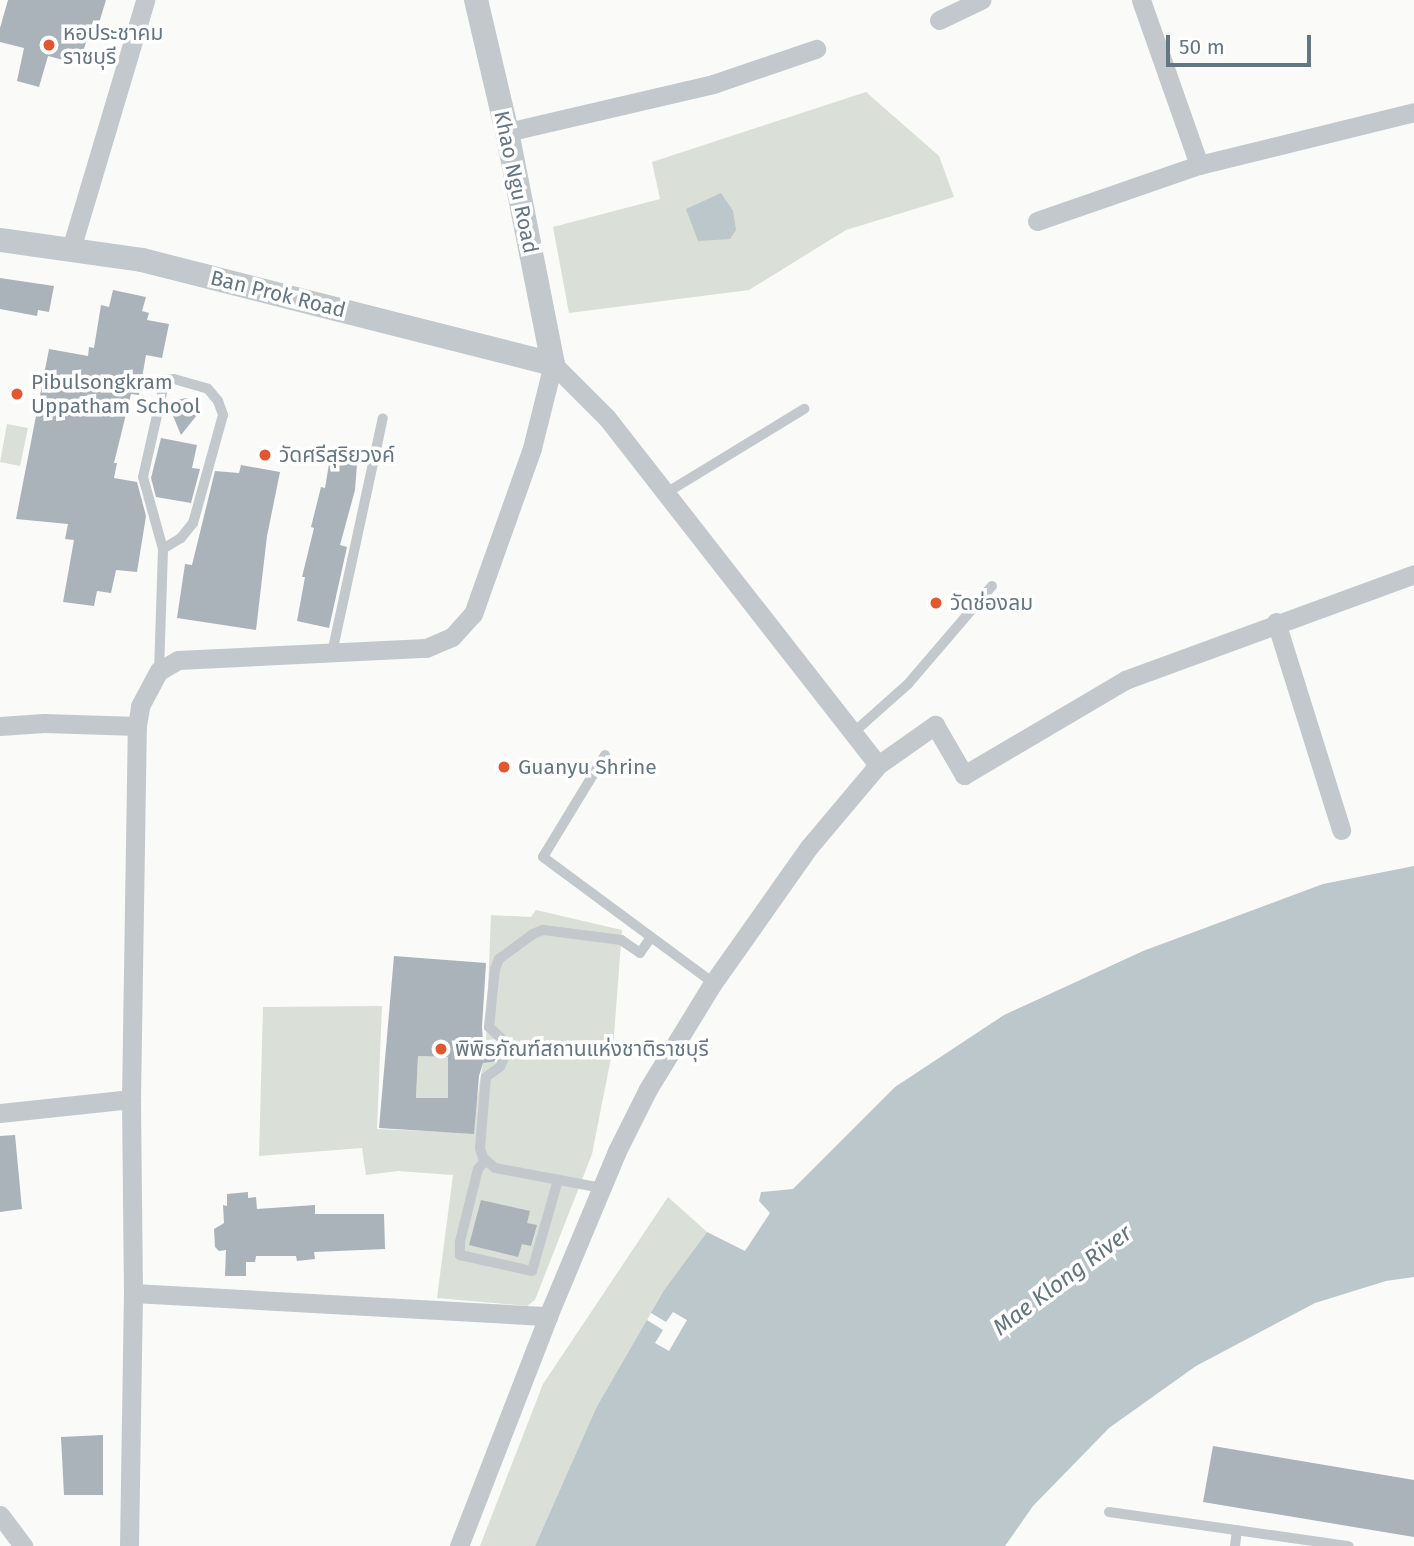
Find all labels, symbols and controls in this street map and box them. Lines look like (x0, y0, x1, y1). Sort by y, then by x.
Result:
place label: หอประชาคม ราชบุรี (63, 20, 163, 70)
scale bar (1169, 21, 1314, 65)
text: 50 m (1179, 34, 1225, 60)
marker: หอประชาคม ราชบุรี (41, 37, 57, 53)
street label: Khao Ngu Road (489, 108, 543, 256)
street label: Ban Prok Road (208, 265, 348, 323)
place label: Pibulsongkram Uppatham School (31, 369, 200, 419)
marker: Pibulsongkram Uppatham School (9, 386, 25, 402)
place label: วัดศรีสุริยวงค์ (279, 442, 395, 468)
marker: วัดศรีสุริยวงค์ (257, 447, 273, 463)
place label: วัดช่องลม (950, 590, 1033, 616)
marker: วัดช่องลม (928, 595, 944, 611)
place label: Guanyu Shrine (518, 754, 657, 780)
marker: Guanyu Shrine (496, 759, 512, 775)
place label: พิพิธภัณฑ์สถานแห่งชาติราชบุรี (455, 1036, 709, 1062)
marker: พิพิธภัณฑ์สถานแห่งชาติราชบุรี (433, 1041, 449, 1057)
water label: Mae Klong River (987, 1219, 1137, 1341)

